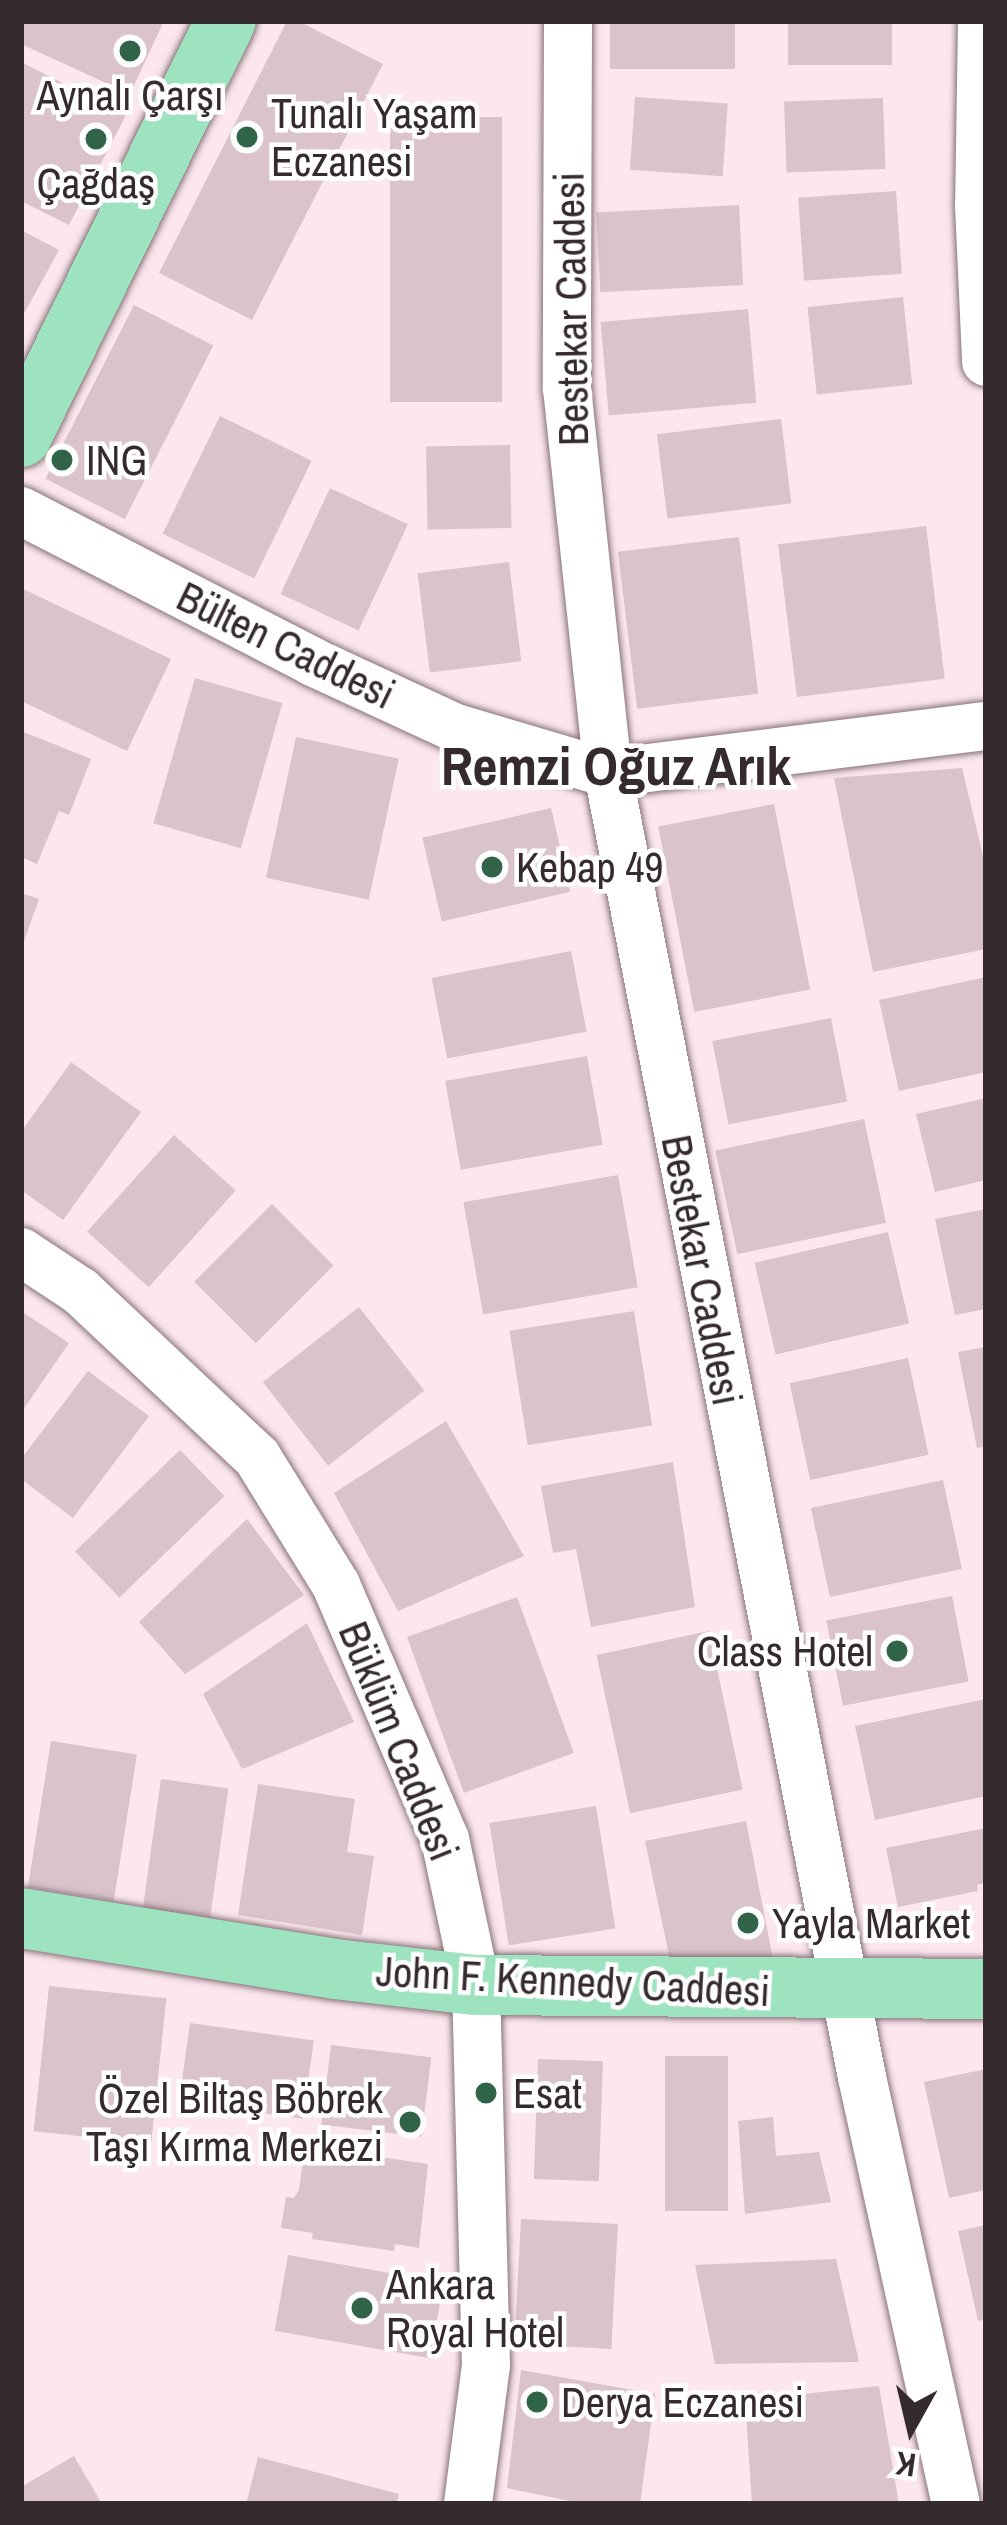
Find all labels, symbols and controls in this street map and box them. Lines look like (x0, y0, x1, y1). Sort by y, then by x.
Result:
marker: Aynalı Çarşı (117, 38, 143, 64)
place label: Aynalı Çarşı (37, 70, 223, 120)
place label: Tunalı Yaşam Eczanesi (271, 88, 478, 186)
marker: Tunalı Yaşam Eczanesi (234, 124, 260, 150)
marker: Çağdaş (83, 126, 109, 152)
place label: Çağdaş (37, 158, 155, 208)
street label: Bestekar Caddesi (543, 172, 599, 446)
place label: ING (86, 435, 147, 485)
marker: ING (49, 447, 75, 473)
street label: Bülten Caddesi (169, 571, 403, 719)
district label: Remzi Oğuz Arık (440, 734, 792, 798)
place label: Kebap 49 (516, 842, 663, 892)
marker: Kebap 49 (479, 854, 505, 880)
street label: Bestekar Caddesi (651, 1131, 753, 1409)
street label: Büklüm Caddesi (328, 1614, 470, 1868)
place label: Class Hotel (697, 1626, 873, 1676)
marker: Class Hotel (884, 1638, 910, 1664)
place label: Yayla Market (772, 1898, 970, 1948)
marker: Yayla Market (735, 1910, 761, 1936)
street label: John F. Kennedy Caddesi (375, 1946, 771, 2016)
place label: Esat (513, 2068, 582, 2118)
place label: Özel Biltaş Böbrek Taşı Kırma Merkezi (86, 2073, 383, 2172)
marker: Esat (470, 2077, 502, 2109)
marker: Özel Biltaş Böbrek Taşı Kırma Merkezi (394, 2106, 426, 2138)
place label: Ankara Royal Hotel (386, 2259, 564, 2358)
marker: Ankara Royal Hotel (349, 2295, 375, 2321)
north arrow (851, 2369, 971, 2489)
place label: Derya Eczanesi (561, 2377, 804, 2427)
marker: Derya Eczanesi (524, 2389, 550, 2415)
text: K (893, 2442, 919, 2488)

